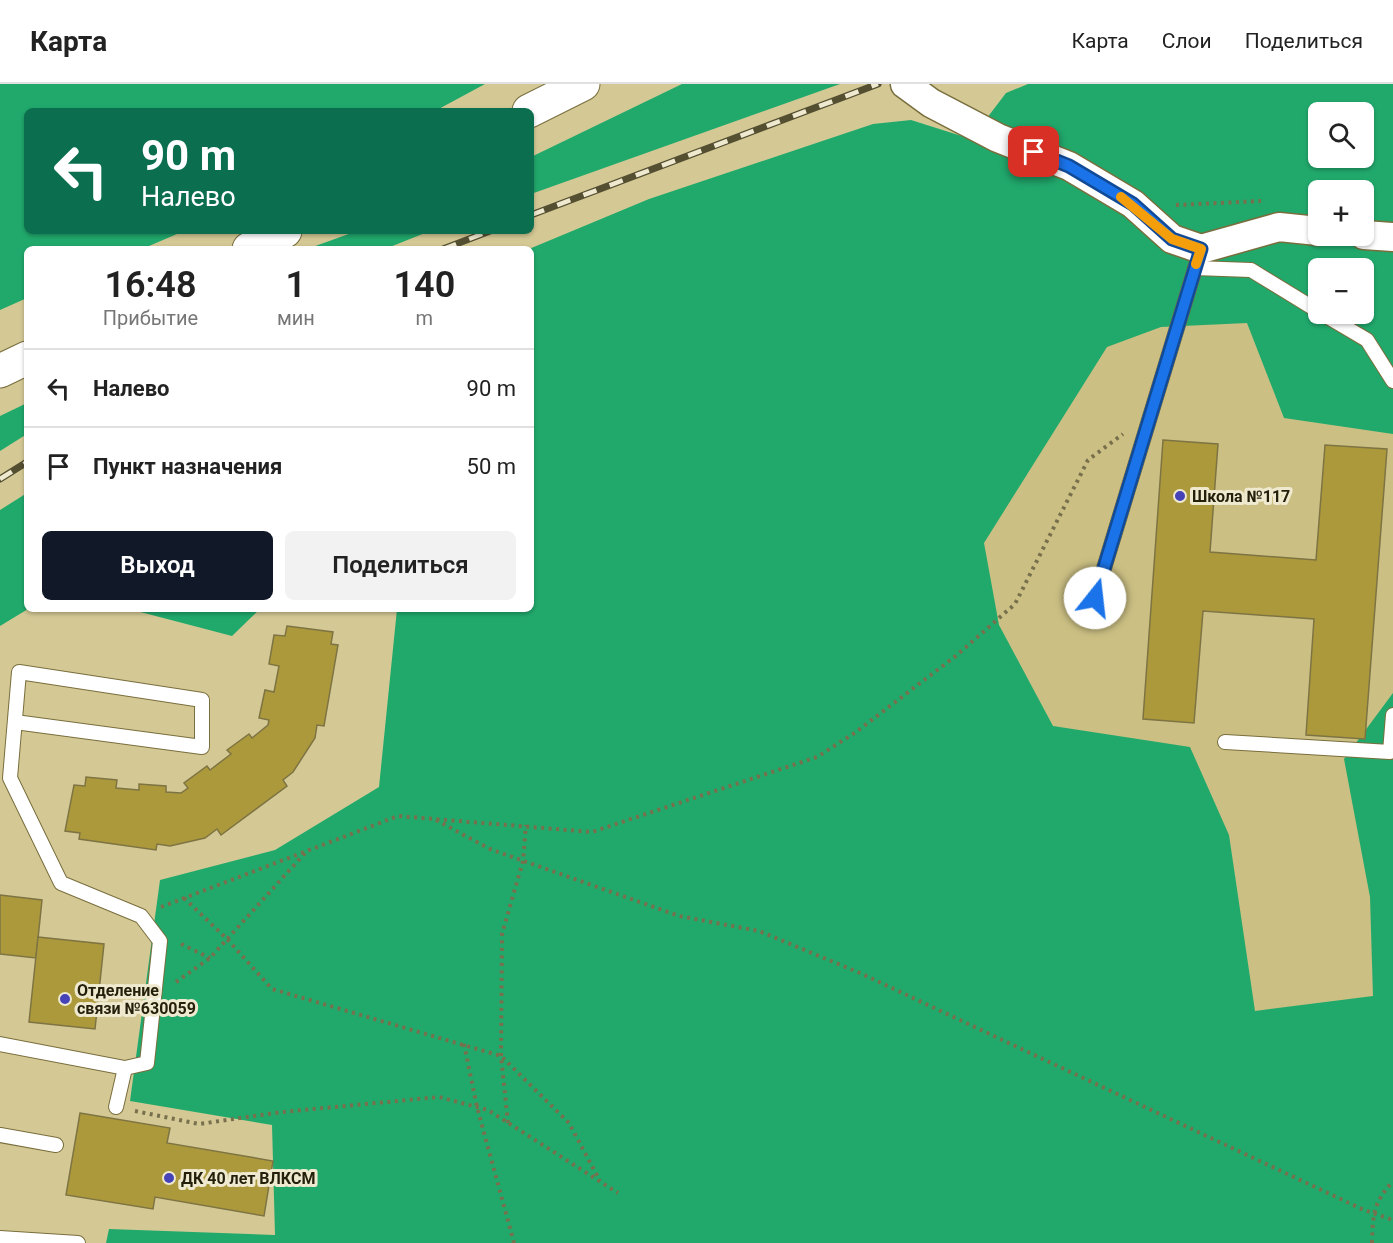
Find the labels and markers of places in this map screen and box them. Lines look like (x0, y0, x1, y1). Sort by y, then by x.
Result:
pin (1008, 126, 1059, 177)
place label: Школа №117 (1192, 487, 1290, 506)
marker: Школа №117 (1173, 489, 1187, 503)
place label: Отделение связи №630059 (77, 981, 196, 1018)
marker: Отделение связи №630059 (58, 992, 72, 1006)
place label: ДК 40 лет ВЛКСМ (181, 1169, 315, 1188)
marker: ДК 40 лет ВЛКСМ (162, 1171, 176, 1185)

